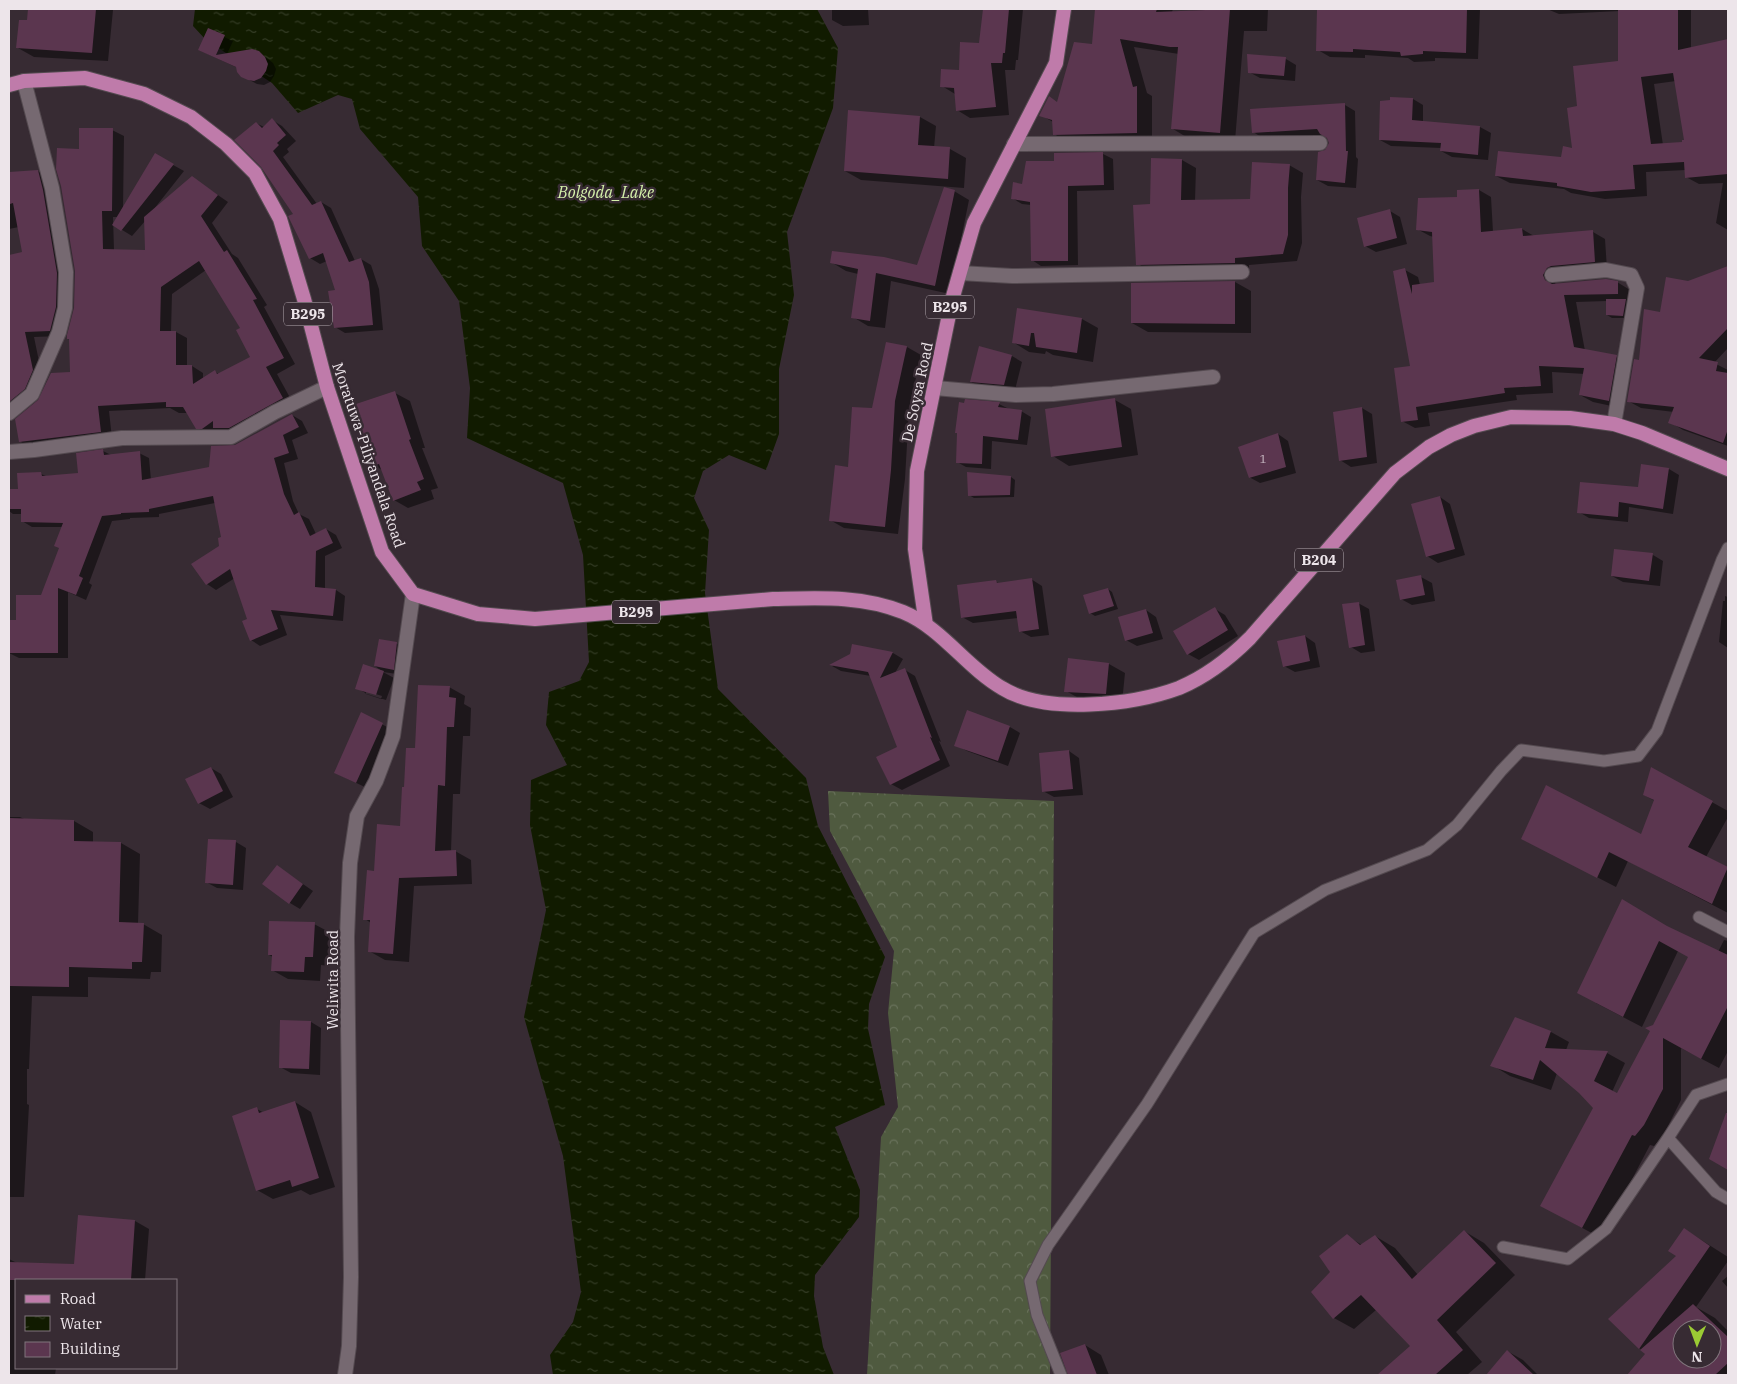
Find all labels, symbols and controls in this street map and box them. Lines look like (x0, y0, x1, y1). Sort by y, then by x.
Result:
water label: Bolgoda_Lake (557, 182, 654, 202)
road number: B295 (926, 296, 974, 318)
road number: B295 (284, 302, 332, 326)
street label: De Soysa Road (897, 340, 937, 444)
street label: Moratuwa-Piliyandala Road (328, 360, 410, 550)
house number: 1 (1259, 451, 1267, 466)
road number: B204 (1295, 548, 1343, 572)
road number: B295 (612, 600, 660, 624)
street label: Weliwita Road (323, 930, 342, 1030)
legend (15, 1279, 178, 1369)
text: Road (60, 1289, 96, 1308)
text: Water (60, 1314, 102, 1333)
north arrow (1672, 1319, 1722, 1369)
text: Building (60, 1339, 120, 1358)
text: N (1691, 1348, 1702, 1366)

